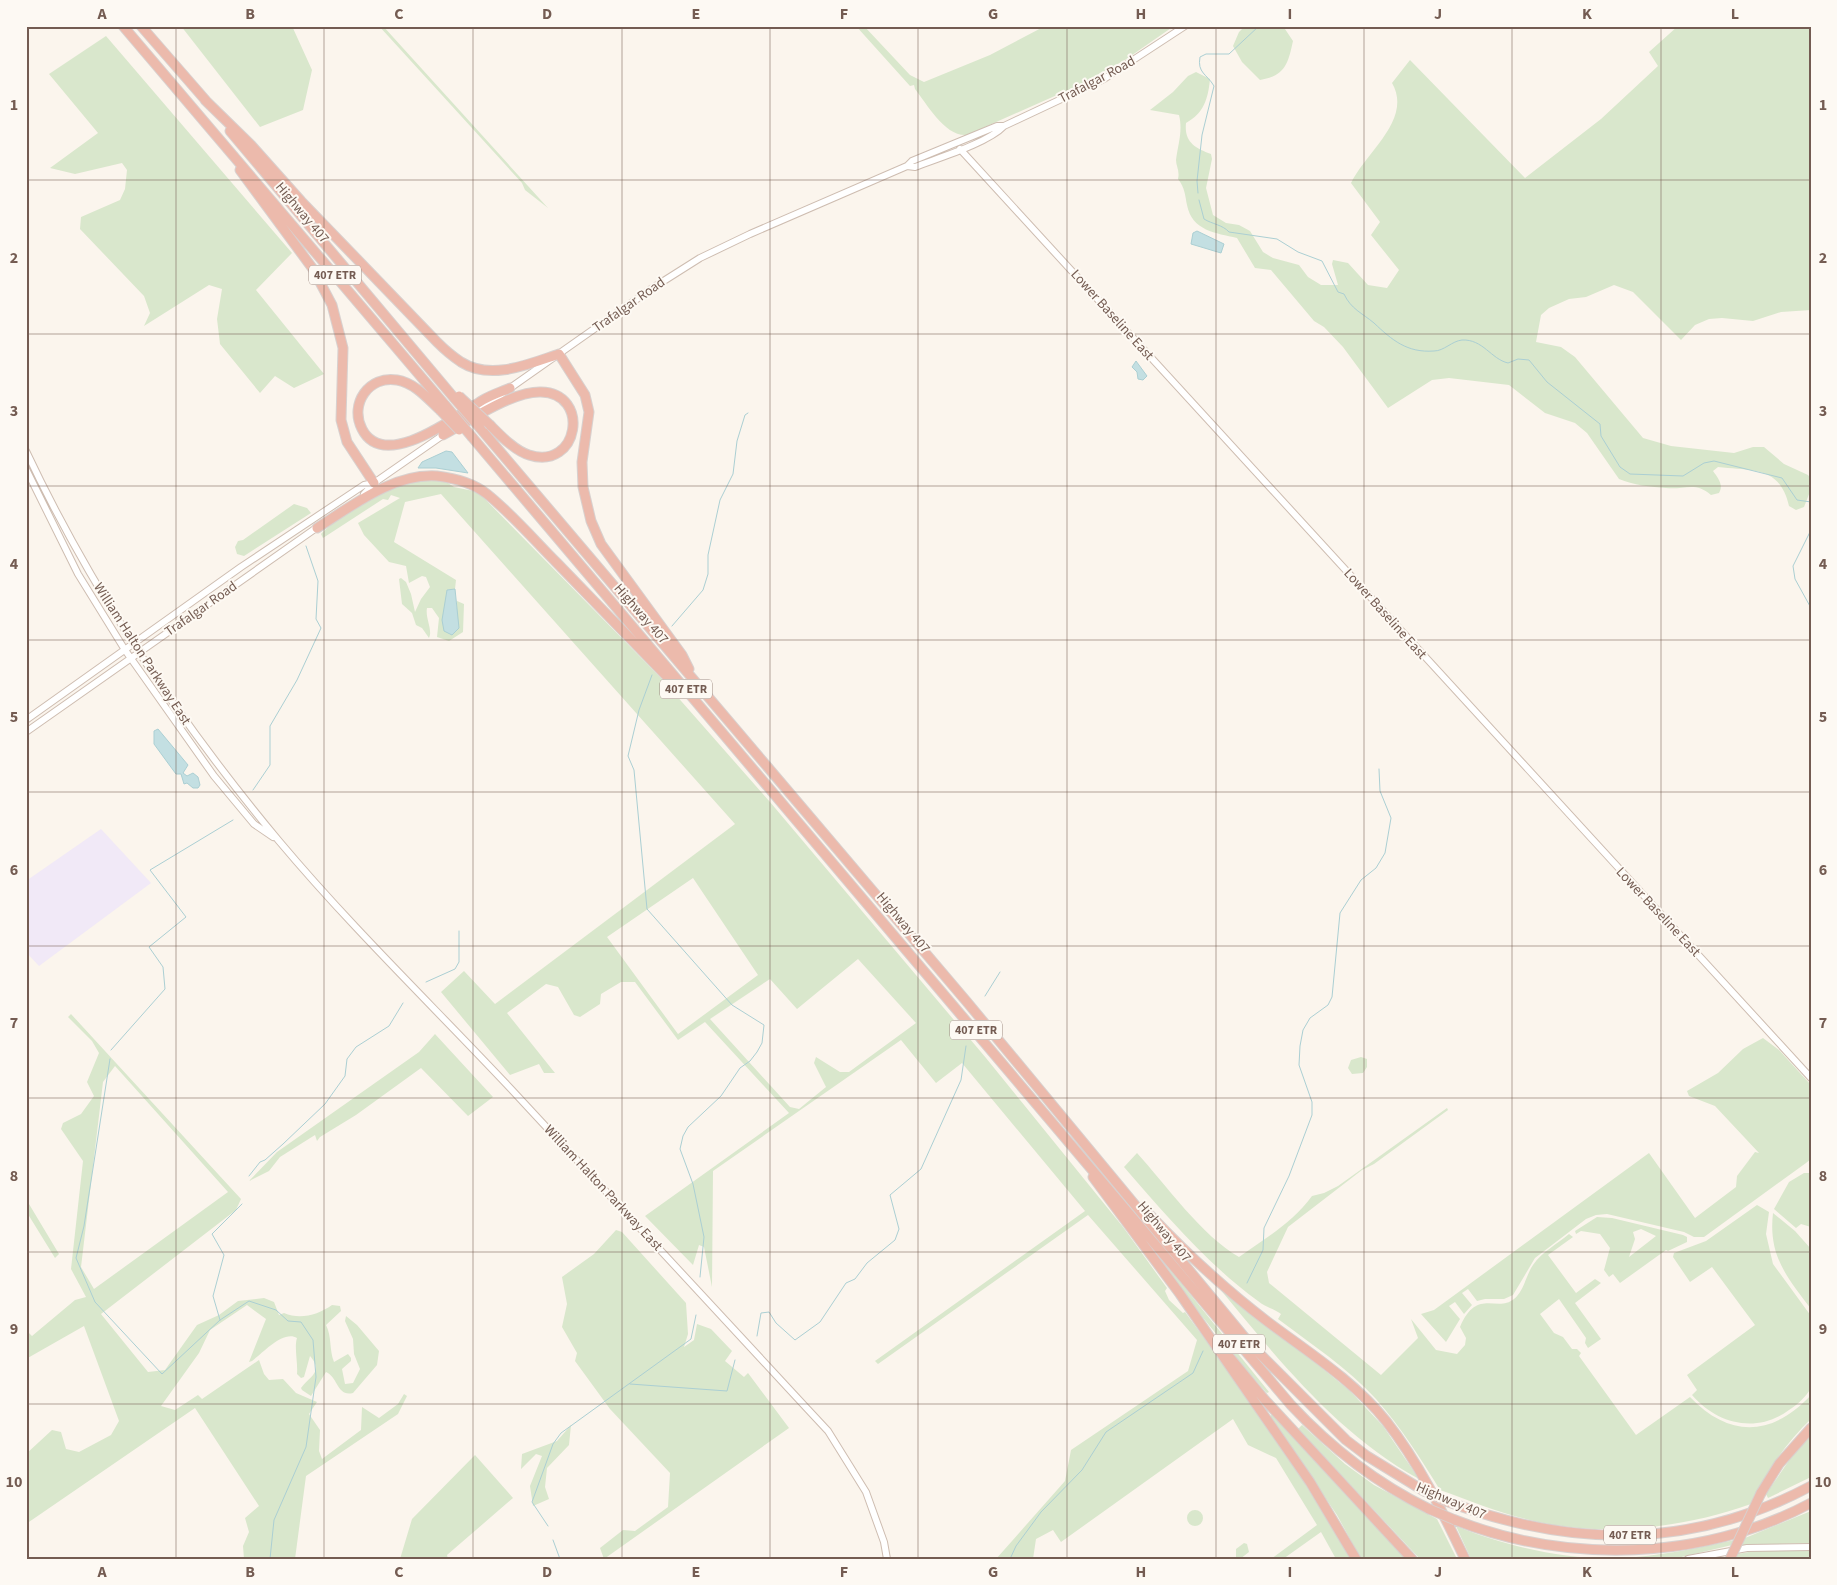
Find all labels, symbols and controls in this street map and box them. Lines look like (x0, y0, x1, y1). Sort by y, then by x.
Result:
text: A (96, 3, 107, 25)
text: B (245, 3, 255, 25)
text: C (394, 3, 404, 25)
text: D (542, 3, 552, 25)
text: E (692, 3, 700, 25)
text: F (840, 3, 848, 25)
text: G (988, 3, 998, 25)
text: H (1136, 3, 1146, 25)
text: I (1288, 3, 1292, 25)
text: J (1434, 3, 1442, 25)
text: K (1582, 3, 1592, 25)
text: L (1731, 3, 1739, 25)
street label: Trafalgar Road (1055, 51, 1139, 109)
text: 1 (10, 94, 18, 116)
text: 1 (1819, 94, 1827, 116)
street label: Highway 407 (270, 178, 334, 248)
text: 2 (10, 247, 18, 269)
text: 2 (1819, 247, 1827, 269)
street label: Lower Baseline East (1066, 265, 1158, 365)
road number: 407 ETR (309, 266, 361, 284)
street label: Trafalgar Road (589, 273, 669, 337)
text: 3 (10, 400, 18, 422)
text: 3 (1819, 400, 1827, 422)
text: 4 (10, 553, 19, 575)
text: 4 (1819, 553, 1828, 575)
street label: Lower Baseline East (1339, 564, 1431, 664)
street label: Trafalgar Road (161, 577, 241, 641)
street label: William Halton Parkway East (88, 579, 196, 729)
street label: Highway 407 (609, 579, 673, 649)
road number: 407 ETR (660, 680, 712, 699)
text: 5 (10, 706, 18, 728)
text: 5 (1819, 706, 1827, 728)
text: 6 (10, 859, 18, 881)
text: 6 (1819, 859, 1827, 881)
street label: Lower Baseline East (1611, 863, 1705, 961)
street label: Highway 407 (871, 888, 935, 958)
text: 7 (10, 1012, 18, 1034)
text: 7 (1819, 1012, 1827, 1034)
road number: 407 ETR (950, 1020, 1002, 1040)
street label: William Halton Parkway East (539, 1120, 667, 1256)
text: 8 (10, 1165, 18, 1187)
text: 8 (1819, 1165, 1827, 1187)
street label: Highway 407 (1132, 1197, 1196, 1267)
text: 9 (10, 1318, 18, 1340)
text: 9 (1819, 1318, 1827, 1340)
road number: 407 ETR (1213, 1335, 1265, 1354)
text: 10 (6, 1471, 22, 1493)
text: 10 (1815, 1471, 1831, 1493)
street label: Highway 407 (1413, 1477, 1489, 1525)
road number: 407 ETR (1604, 1526, 1656, 1544)
text: A (96, 1561, 107, 1583)
text: B (245, 1561, 255, 1583)
text: C (394, 1561, 404, 1583)
text: D (542, 1561, 552, 1583)
text: E (692, 1561, 700, 1583)
text: F (840, 1561, 848, 1583)
text: G (988, 1561, 998, 1583)
text: H (1136, 1561, 1146, 1583)
text: I (1288, 1561, 1292, 1583)
text: J (1434, 1561, 1442, 1583)
text: K (1582, 1561, 1592, 1583)
text: L (1731, 1561, 1739, 1583)

